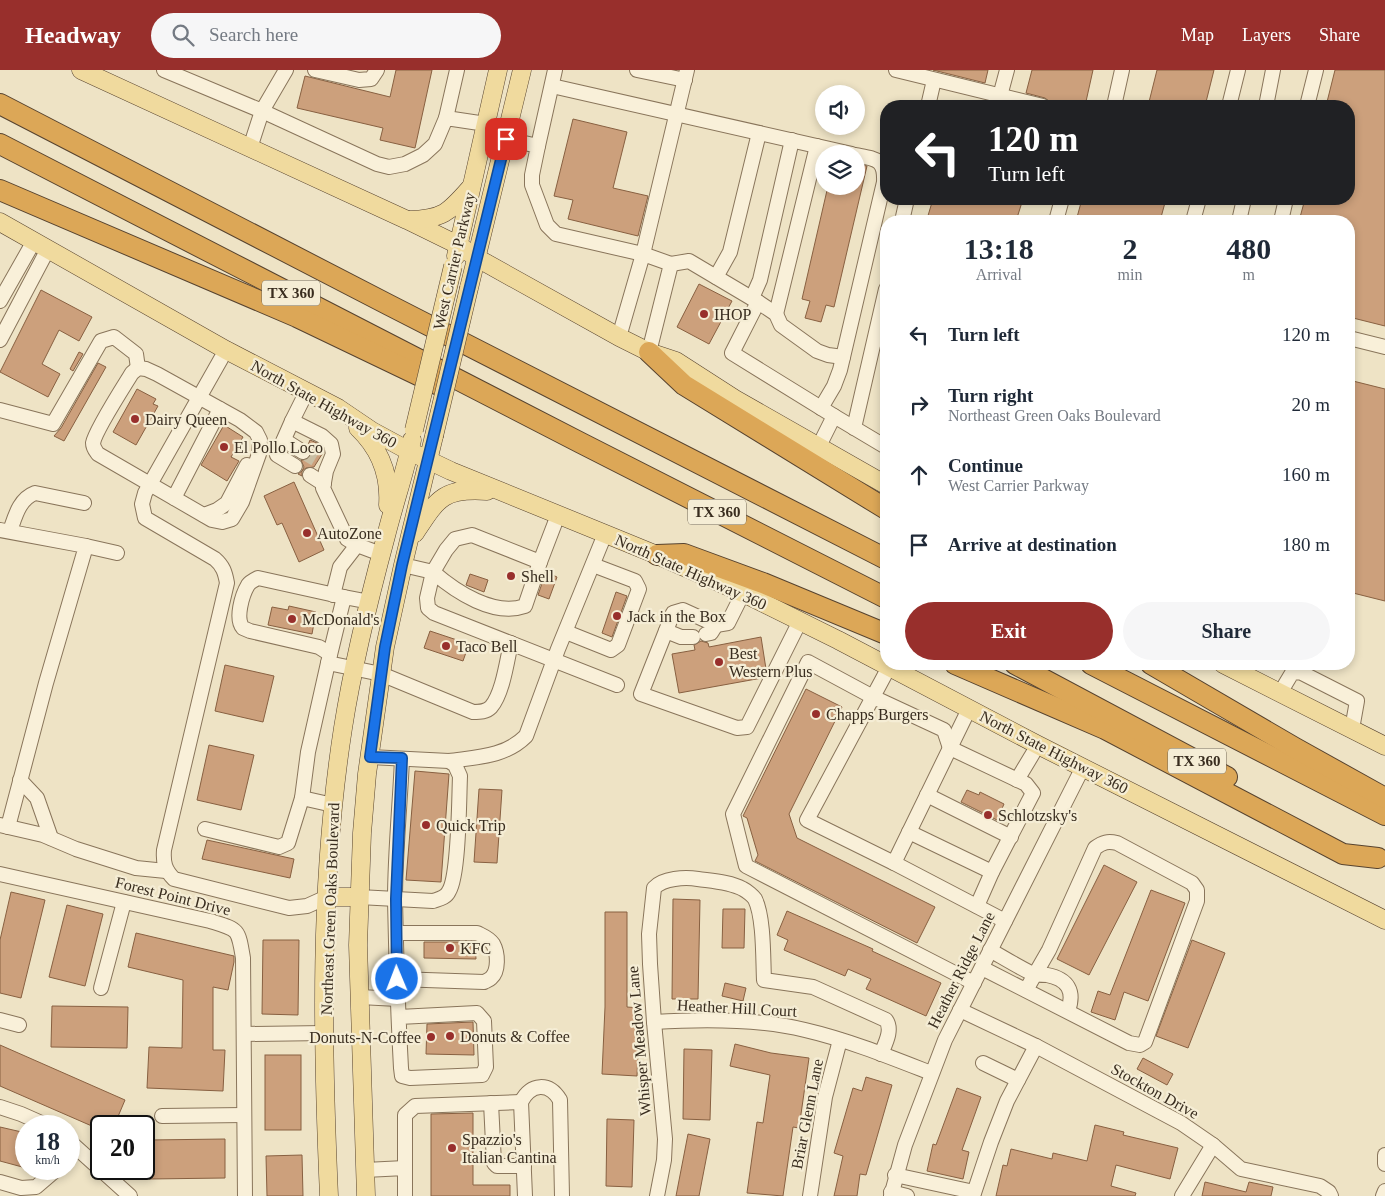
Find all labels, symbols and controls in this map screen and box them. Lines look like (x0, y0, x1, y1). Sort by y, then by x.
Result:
search box (151, 13, 501, 58)
icon: search (169, 21, 197, 49)
text: Headway (25, 22, 121, 48)
text: Search here (209, 24, 298, 45)
text: Map (1181, 25, 1214, 45)
text: Layers (1242, 25, 1291, 45)
text: Share (1319, 25, 1360, 45)
map controls (815, 85, 865, 195)
button: sound (815, 85, 865, 135)
pin (485, 118, 527, 160)
icon: left (905, 120, 970, 185)
text: 120 m (988, 120, 1078, 159)
icon: arrive (492, 125, 520, 153)
button: layers (815, 145, 865, 195)
text: Turn left (988, 161, 1065, 186)
street label: West Carrier Parkway (430, 190, 479, 332)
text: 13:18 (964, 232, 1034, 265)
text: 2 (1122, 232, 1137, 265)
text: 480 (1226, 232, 1271, 265)
text: Arrival (976, 266, 1022, 283)
text: min (1118, 266, 1142, 283)
text: m (1242, 266, 1255, 283)
road number: TX 360 (262, 280, 320, 306)
place label: IHOP (714, 306, 751, 323)
marker: IHOP (698, 308, 710, 320)
icon: left (905, 321, 933, 349)
text: Turn left (948, 324, 1020, 345)
text: 120 m (1282, 324, 1330, 345)
street label: North State Highway 360 (248, 357, 400, 452)
text: Turn right (948, 385, 1033, 406)
icon: right (905, 391, 933, 419)
text: 20 m (1291, 394, 1330, 415)
text: Northeast Green Oaks Boulevard (948, 407, 1161, 424)
place label: Dairy Queen (145, 411, 227, 429)
marker: Dairy Queen (129, 413, 141, 425)
place label: El Pollo Loco (234, 439, 323, 456)
marker: El Pollo Loco (218, 441, 230, 453)
text: Continue (948, 455, 1023, 476)
icon: ahead (905, 461, 933, 489)
text: 160 m (1282, 464, 1330, 485)
text: West Carrier Parkway (948, 477, 1089, 494)
road number: TX 360 (688, 500, 746, 524)
place label: AutoZone (317, 525, 382, 542)
marker: AutoZone (301, 527, 313, 539)
street label: North State Highway 360 (612, 531, 769, 614)
icon: arrive (905, 531, 933, 559)
text: Arrive at destination (948, 534, 1117, 555)
text: 180 m (1282, 534, 1330, 555)
place label: Shell (521, 568, 554, 585)
marker: Shell (505, 570, 517, 582)
button: Exit (905, 602, 1113, 660)
button: Share (1123, 602, 1330, 660)
place label: Jack in the Box (627, 608, 726, 625)
marker: Jack in the Box (611, 610, 623, 622)
place label: McDonald's (302, 611, 380, 628)
marker: McDonald's (286, 613, 298, 625)
place label: Taco Bell (456, 638, 518, 655)
marker: Taco Bell (440, 640, 452, 652)
place label: Best Western Plus (729, 645, 813, 680)
marker: Best Western Plus (713, 656, 725, 668)
place label: Chapps Burgers (826, 706, 928, 724)
street label: North State Highway 360 (977, 707, 1131, 798)
marker: Chapps Burgers (810, 708, 822, 720)
road number: TX 360 (1168, 748, 1226, 774)
street label: Northeast Green Oaks Boulevard (318, 802, 342, 1016)
place label: Schlotzsky's (998, 807, 1077, 825)
marker: Schlotzsky's (982, 809, 994, 821)
place label: Quick Trip (436, 817, 506, 835)
marker: Quick Trip (420, 819, 432, 831)
street label: Forest Point Drive (114, 873, 232, 919)
street label: Heather Ridge Lane (924, 909, 999, 1032)
place label: KFC (460, 940, 491, 957)
marker: KFC (444, 942, 456, 954)
position arrow (370, 952, 422, 1004)
street label: Whisper Meadow Lane (624, 965, 655, 1117)
street label: Heather Hill Court (677, 996, 798, 1020)
place label: Donuts & Coffee (460, 1028, 570, 1045)
place label: Donuts-N-Coffee (309, 1029, 421, 1046)
marker: Donuts & Coffee (444, 1030, 456, 1042)
marker: Donuts-N-Coffee (425, 1031, 437, 1043)
street label: Briar Glenn Lane (788, 1057, 826, 1171)
street label: Stockton Drive (1108, 1060, 1202, 1122)
speed limit sign: 20 (90, 1115, 155, 1180)
text: 18 (35, 1128, 60, 1155)
place label: Spazzio's Italian Cantina (462, 1131, 557, 1166)
marker: Spazzio's Italian Cantina (446, 1142, 458, 1154)
text: km/h (35, 1153, 60, 1167)

